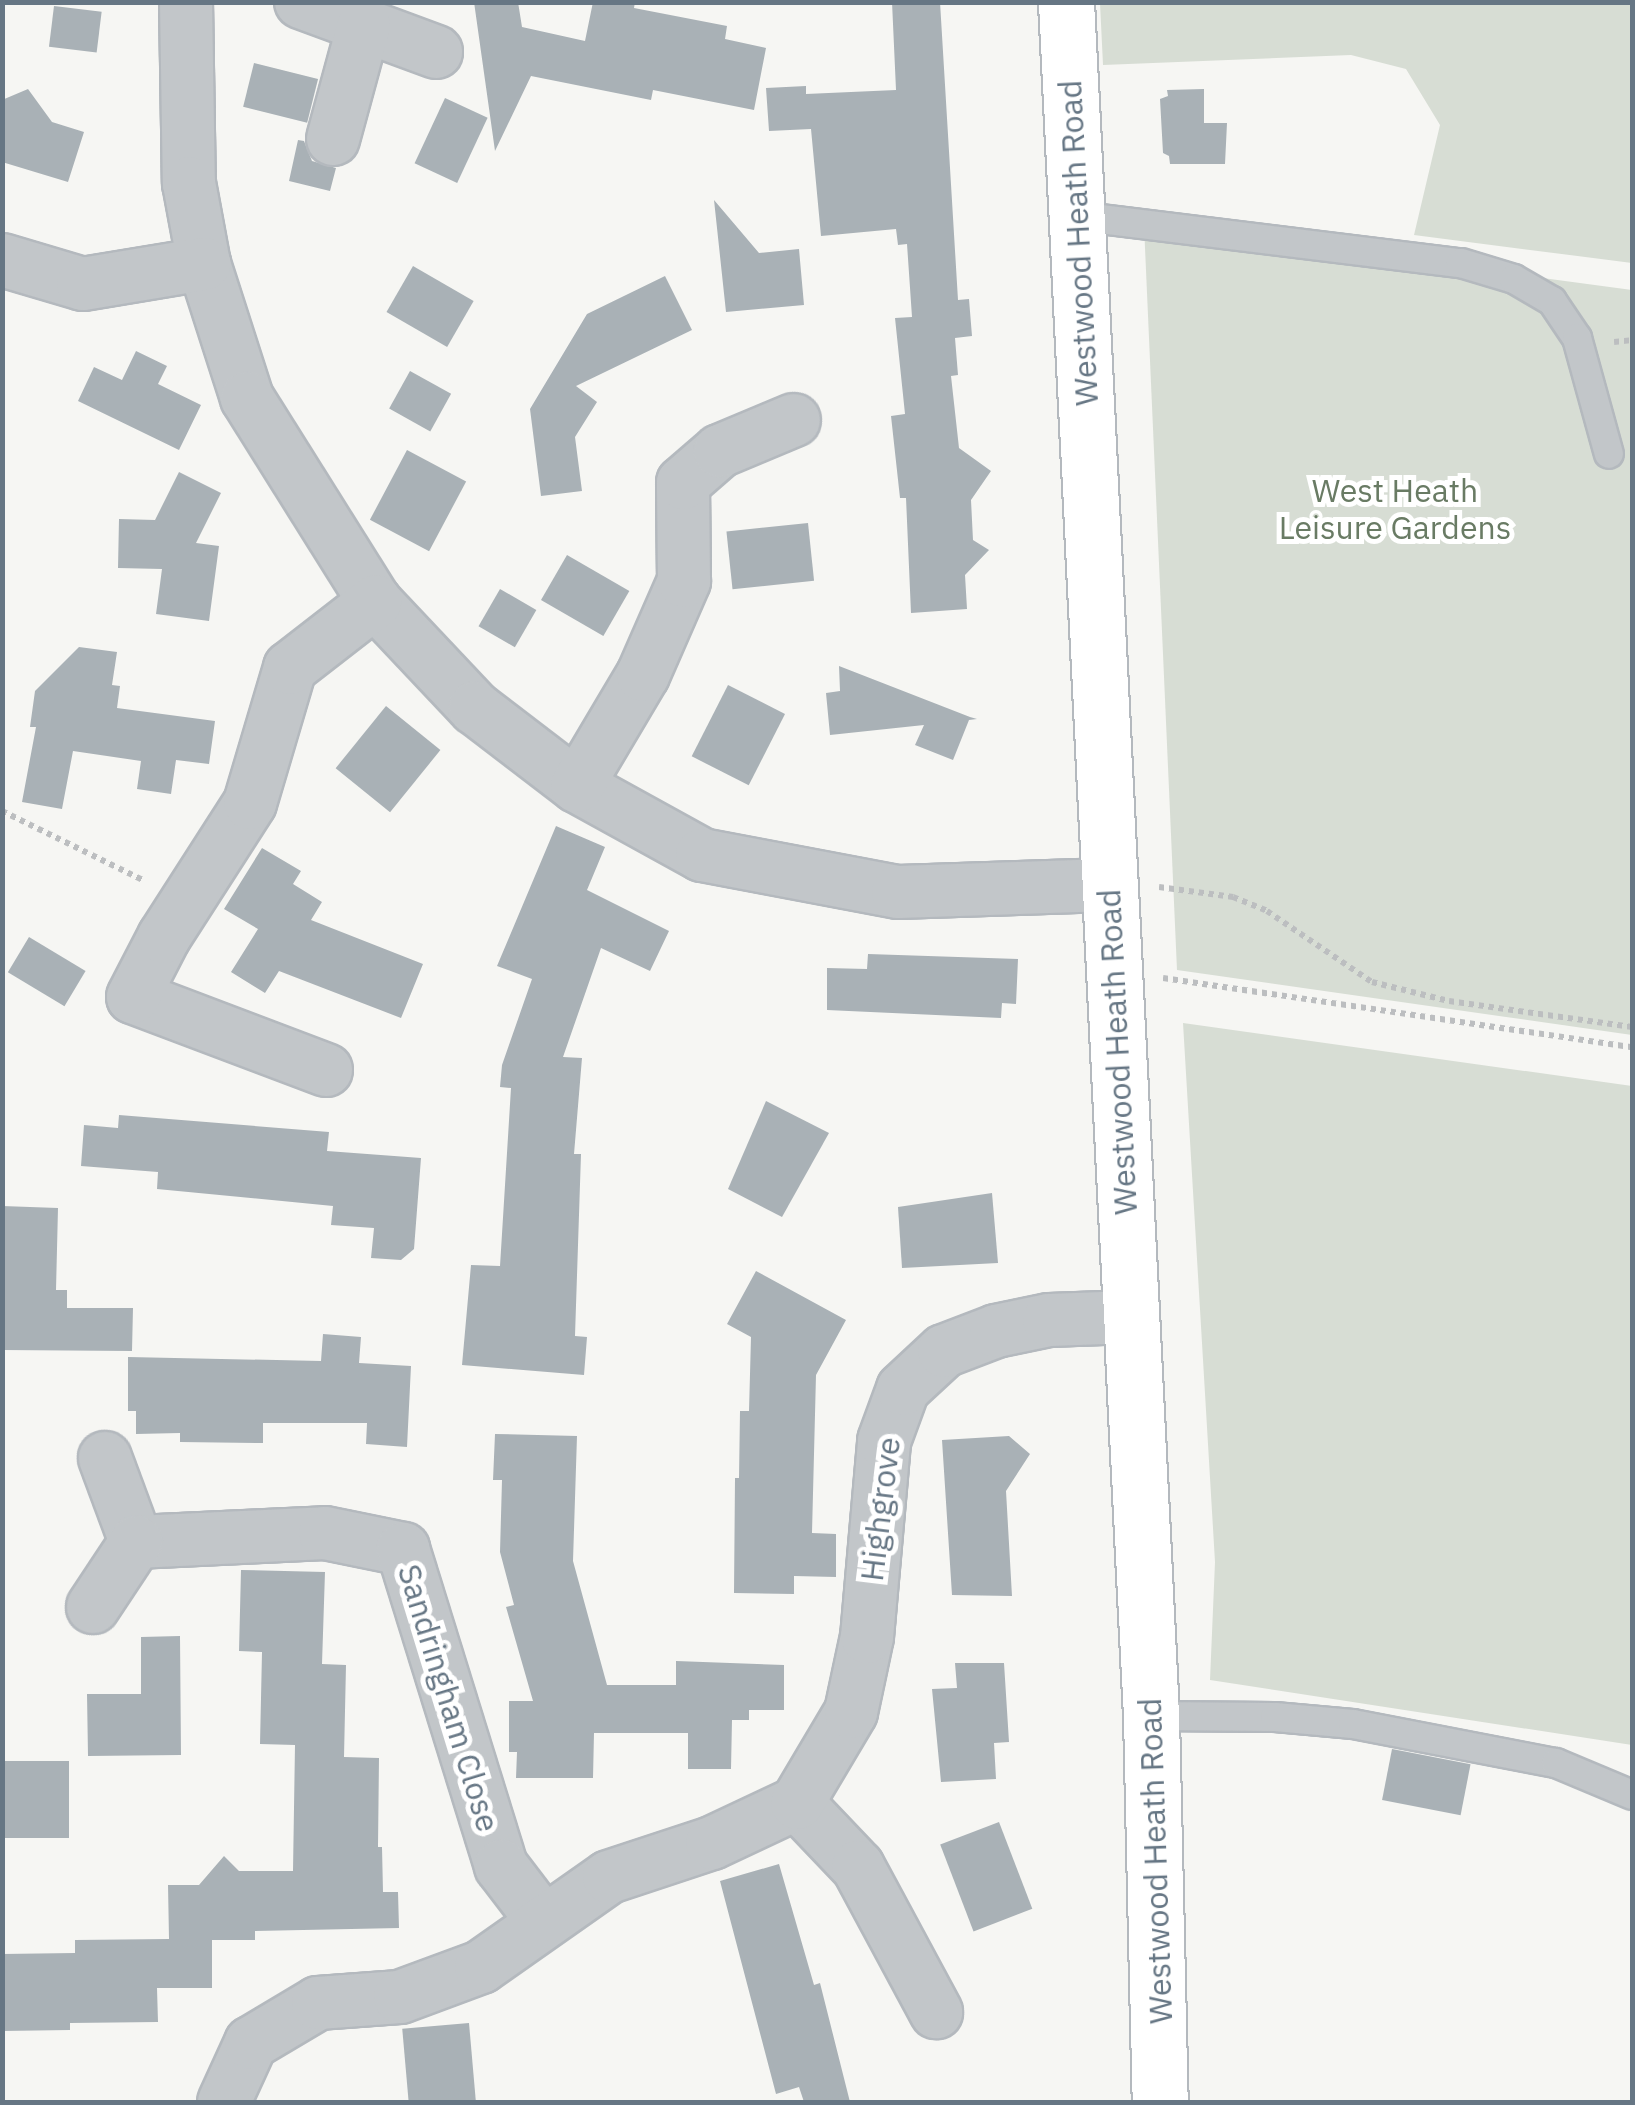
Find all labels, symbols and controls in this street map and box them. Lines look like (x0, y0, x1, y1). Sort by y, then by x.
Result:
street label: Westwood Heath Road (1050, 79, 1106, 407)
park label: West Heath Leisure Gardens (1279, 472, 1511, 547)
street label: Westwood Heath Road (1089, 888, 1145, 1216)
street label: Highgrove (852, 1435, 908, 1583)
street label: Sandringham Close (390, 1560, 508, 1836)
street label: Westwood Heath Road (1130, 1697, 1180, 2025)

